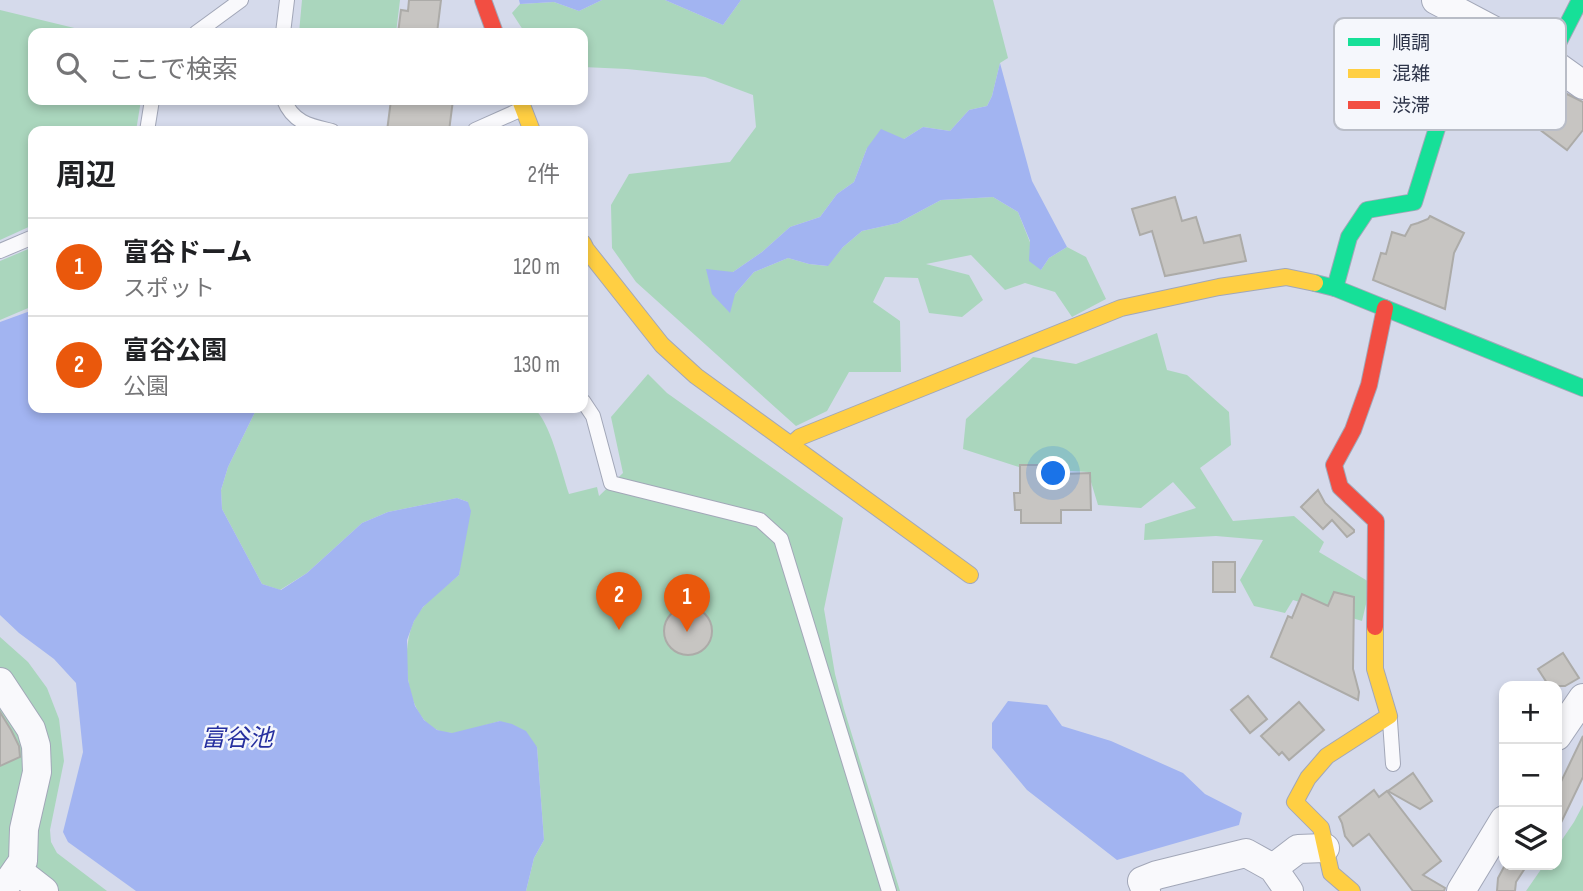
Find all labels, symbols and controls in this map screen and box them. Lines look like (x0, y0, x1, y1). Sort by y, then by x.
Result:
legend (1334, 18, 1566, 130)
search box (28, 28, 588, 105)
text: 順調 (1392, 32, 1430, 55)
icon: search (52, 48, 90, 86)
text: ここで検索 (108, 55, 238, 86)
text: 混雑 (1392, 63, 1430, 86)
text: 渋滞 (1392, 95, 1430, 118)
text: 周辺 (56, 158, 116, 194)
text: 2件 (528, 161, 560, 189)
text: 富谷ドーム (123, 238, 252, 269)
text: 1 (74, 253, 84, 281)
text: 120 m (514, 253, 560, 281)
text: スポット (123, 275, 215, 303)
text: 富谷公園 (123, 336, 227, 367)
text: 2 (74, 351, 84, 379)
text: 130 m (514, 351, 560, 379)
text: 公園 (123, 373, 169, 401)
your location (1036, 456, 1070, 490)
pin: 2 (596, 572, 642, 630)
pin: 1 (664, 574, 710, 632)
map controls (1499, 681, 1562, 870)
button: + (1499, 681, 1562, 744)
water label: 富谷池 (201, 724, 275, 753)
button: − (1499, 744, 1562, 807)
button: layers (1499, 807, 1562, 870)

